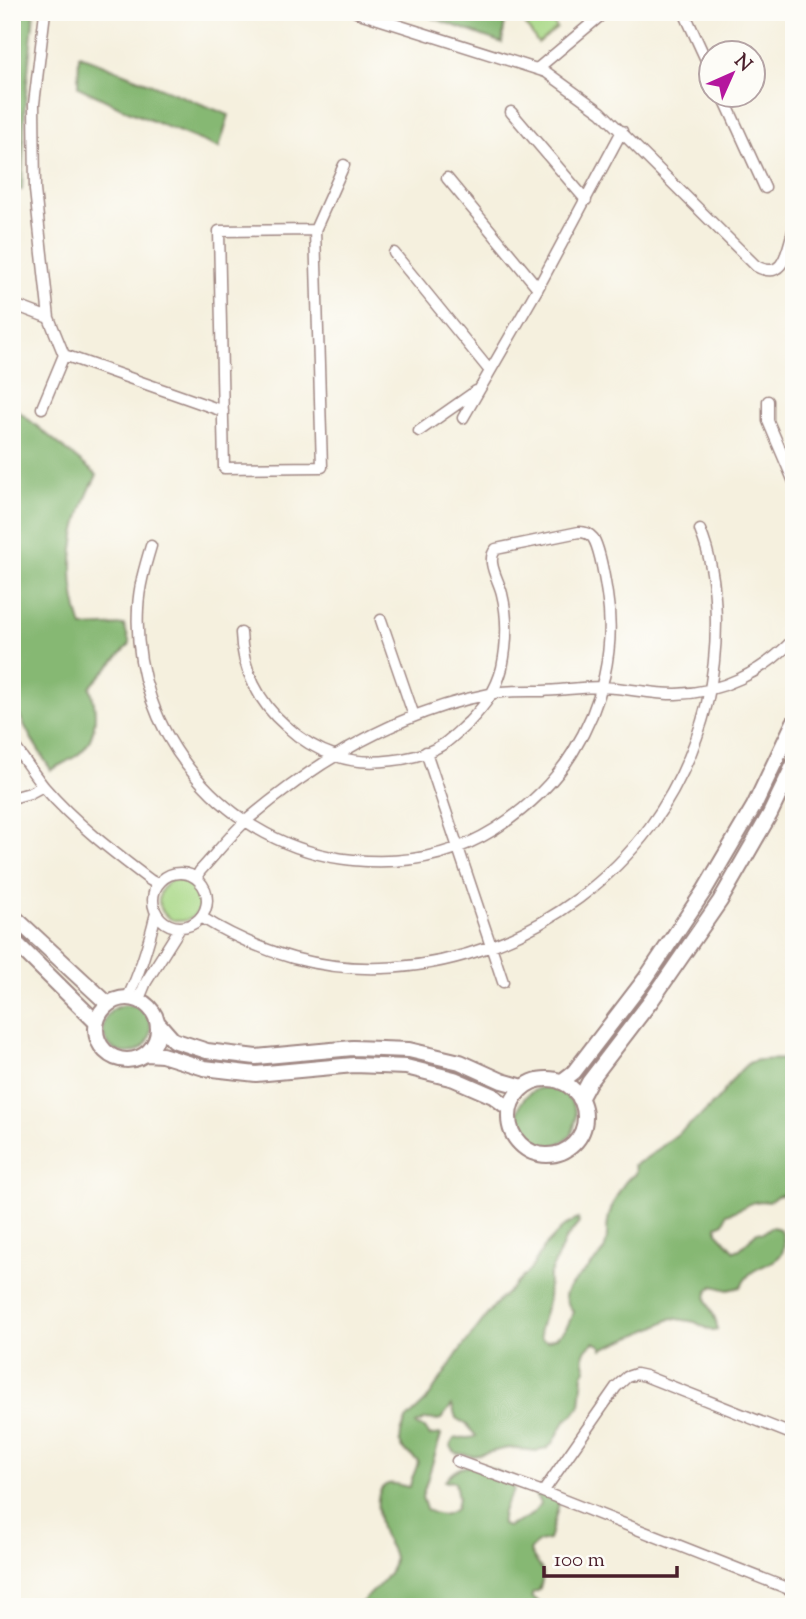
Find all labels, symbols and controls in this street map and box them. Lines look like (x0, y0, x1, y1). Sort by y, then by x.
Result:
north arrow (698, 38, 768, 108)
text: N (727, 49, 757, 79)
scale bar (544, 1535, 676, 1579)
text: 100 m (554, 1546, 605, 1576)

